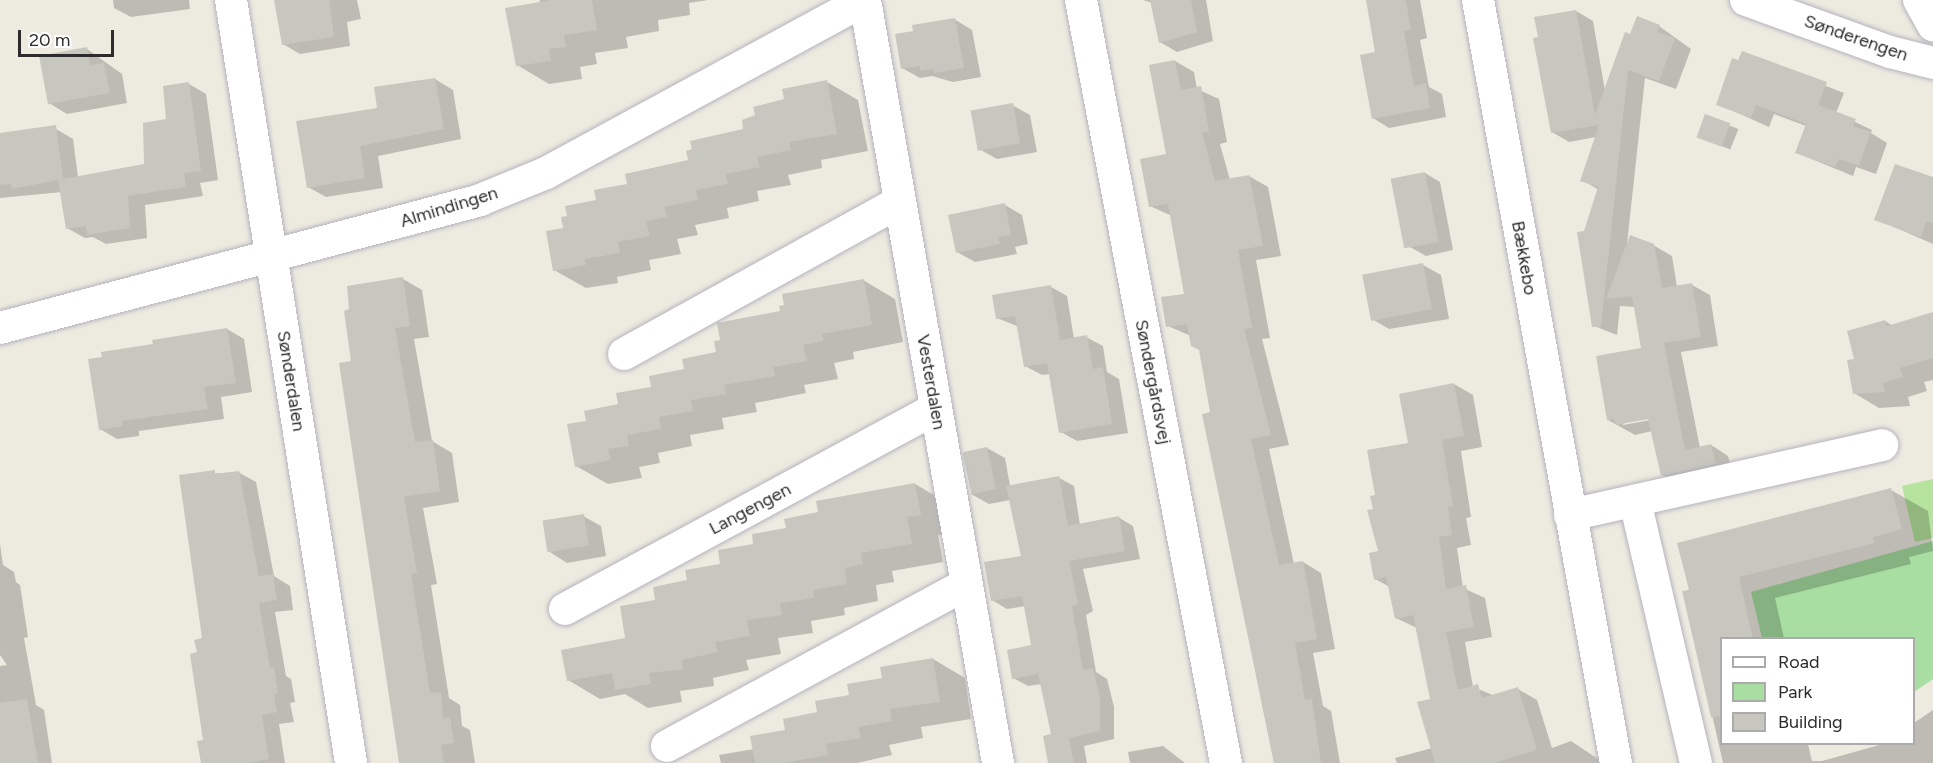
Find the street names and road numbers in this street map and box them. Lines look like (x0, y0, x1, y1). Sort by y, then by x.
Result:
street label: Sønderengen (1801, 10, 1911, 66)
street label: Almindingen (398, 182, 500, 232)
street label: Bækkebo (1507, 219, 1541, 297)
street label: Søndergårdsvej (1130, 318, 1176, 446)
street label: Sønderdalen (272, 329, 310, 433)
street label: Vesterdalen (912, 333, 950, 431)
street label: Langengen (705, 478, 795, 540)

